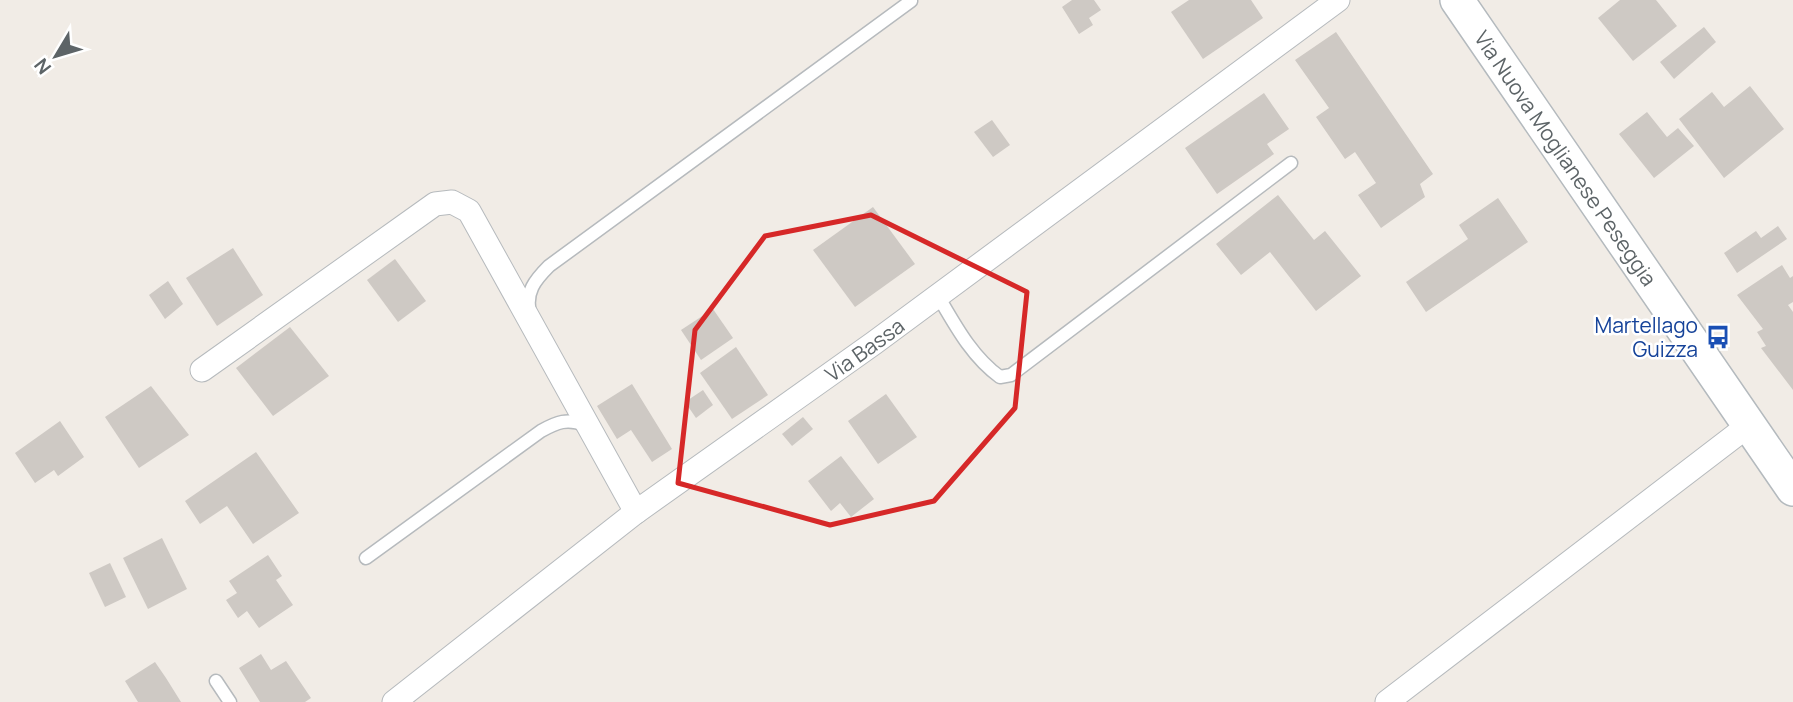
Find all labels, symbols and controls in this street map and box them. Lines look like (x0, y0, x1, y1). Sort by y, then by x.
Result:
north arrow (21, 21, 91, 91)
street label: Via Nuova Moglianese Peseggia (1468, 25, 1663, 291)
text: N (28, 53, 57, 80)
street label: Via Bassa (819, 311, 910, 388)
place label: Martellago Guizza (1595, 311, 1698, 363)
bus stop icon: Martellago Guizza (1704, 323, 1732, 351)

